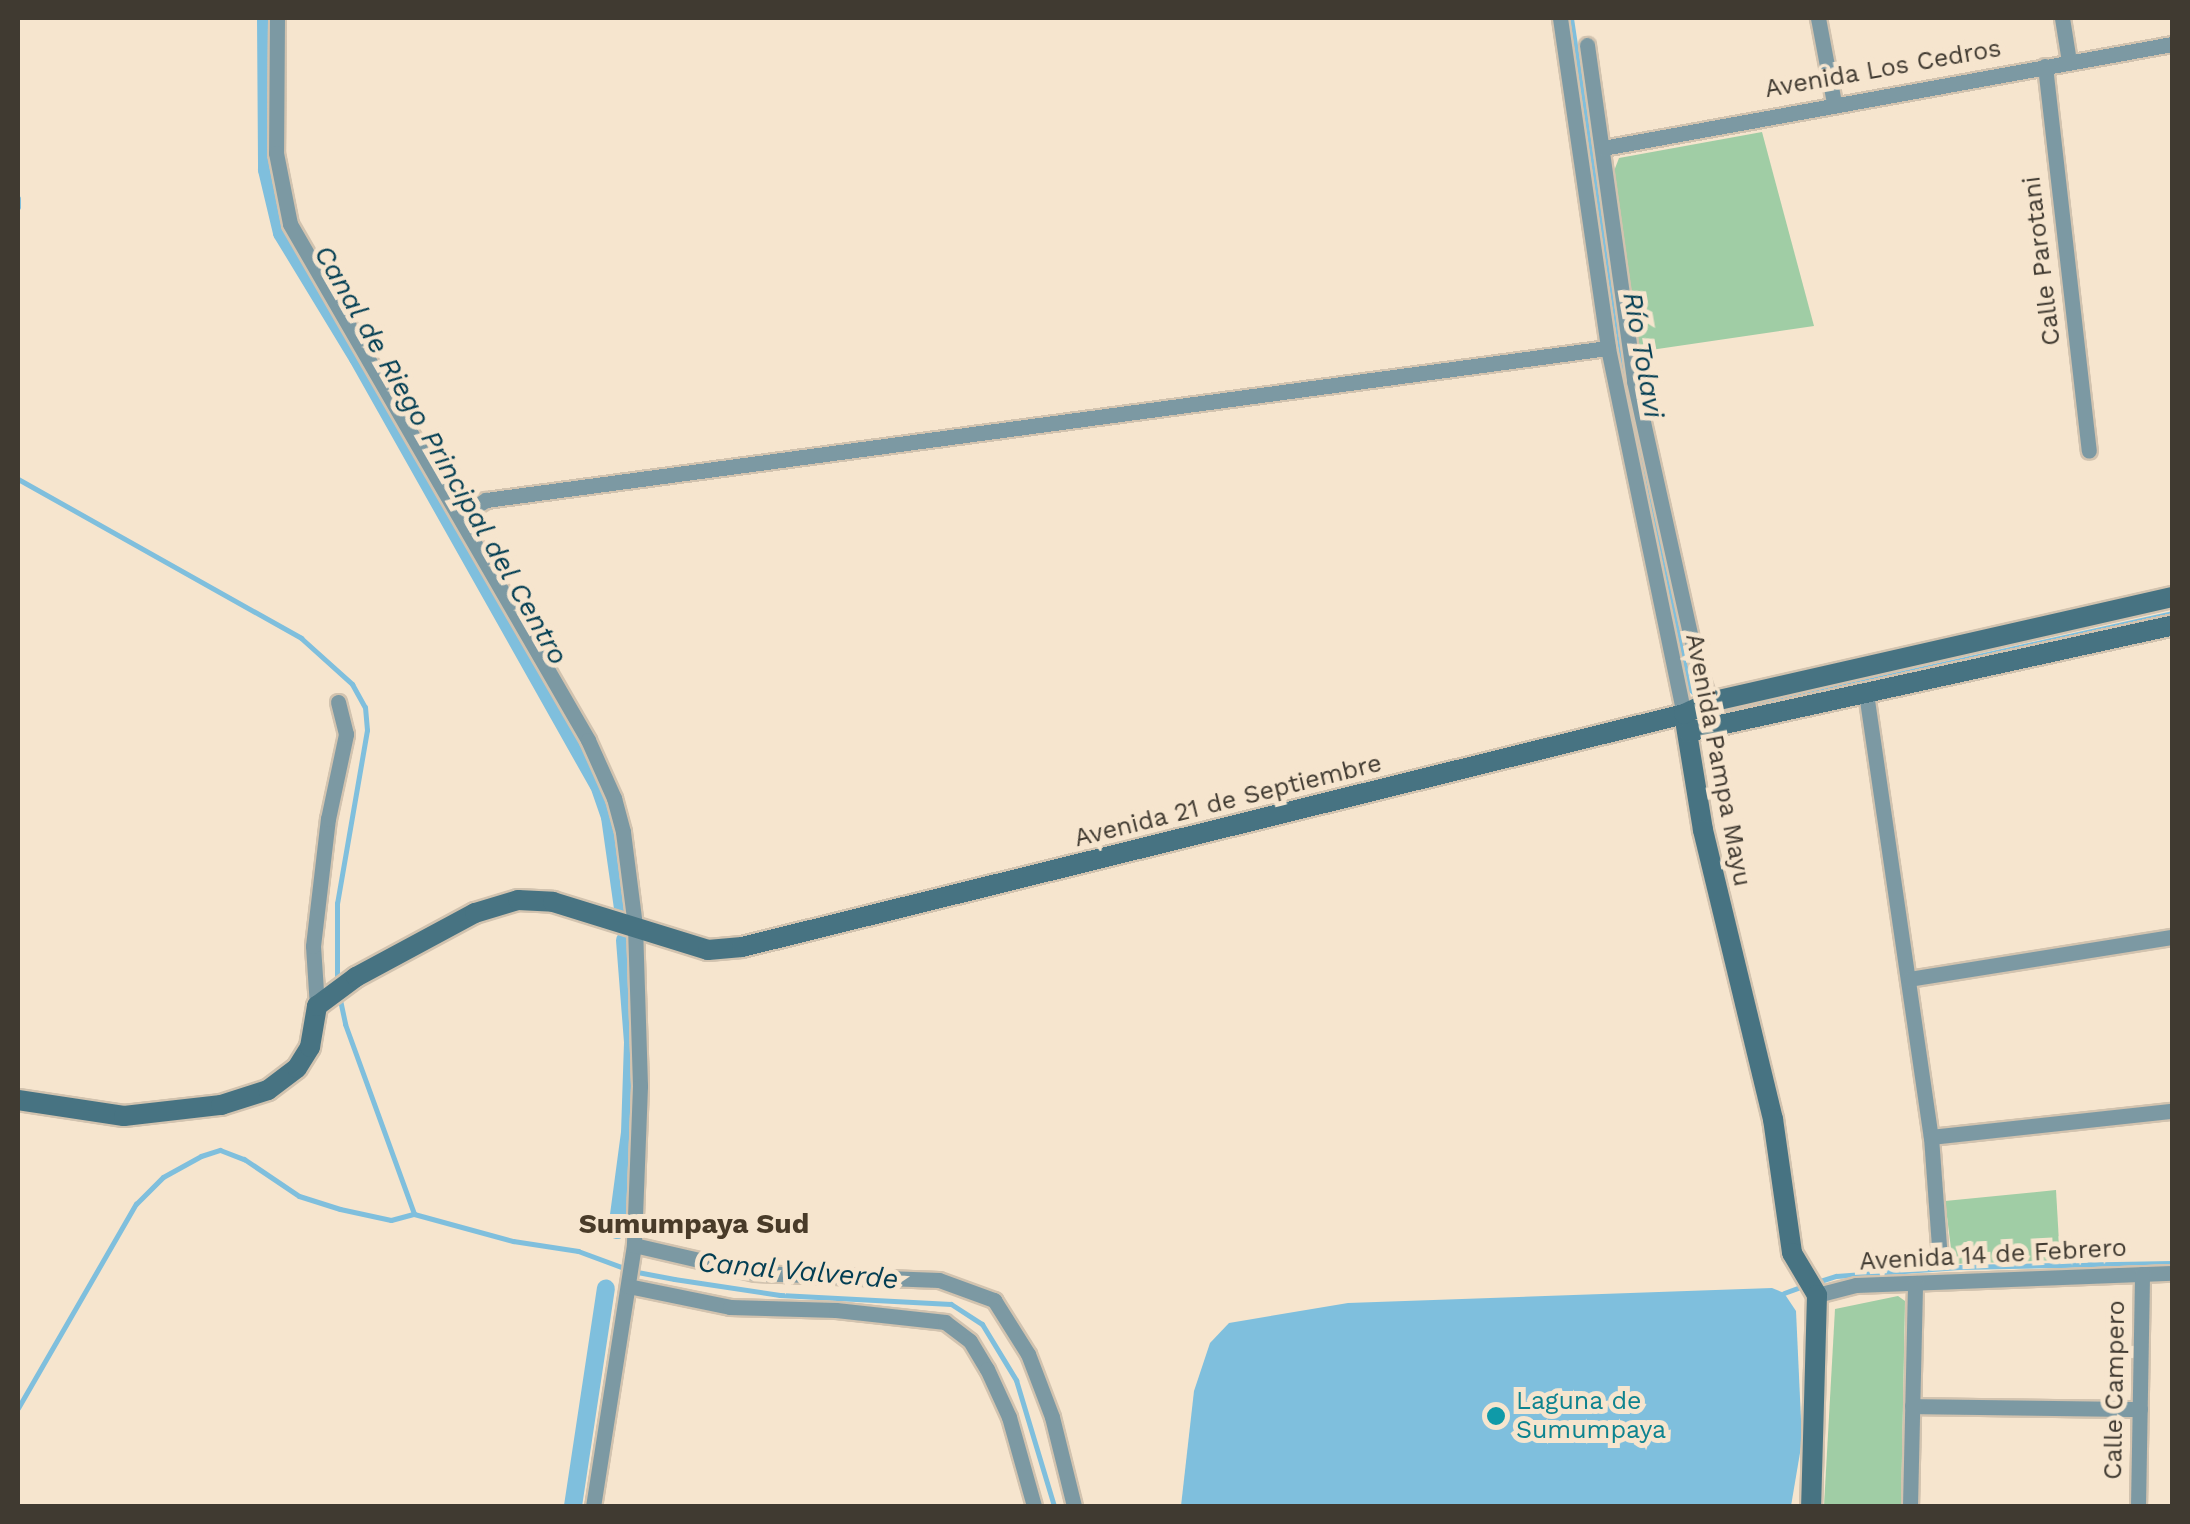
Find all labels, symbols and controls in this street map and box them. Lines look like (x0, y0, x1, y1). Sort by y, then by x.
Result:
street label: Avenida Los Cedros (1762, 33, 2004, 105)
street label: Calle Parotani (2017, 175, 2067, 347)
water label: Canal de Riego Principal del Centro (306, 238, 576, 672)
water label: Río Tolavi (1615, 289, 1671, 421)
street label: Avenida Pampa Mayu (1679, 630, 1757, 890)
street label: Avenida 21 de Septiembre (1071, 748, 1385, 854)
district label: Sumumpaya Sud (579, 1207, 809, 1241)
street label: Avenida 14 de Febrero (1858, 1233, 2128, 1277)
water label: Canal Valverde (695, 1245, 901, 1297)
street label: Calle Campero (2098, 1300, 2132, 1480)
place label: Laguna de Sumumpaya (1516, 1387, 1666, 1446)
marker: Laguna de Sumumpaya (1485, 1405, 1507, 1427)

